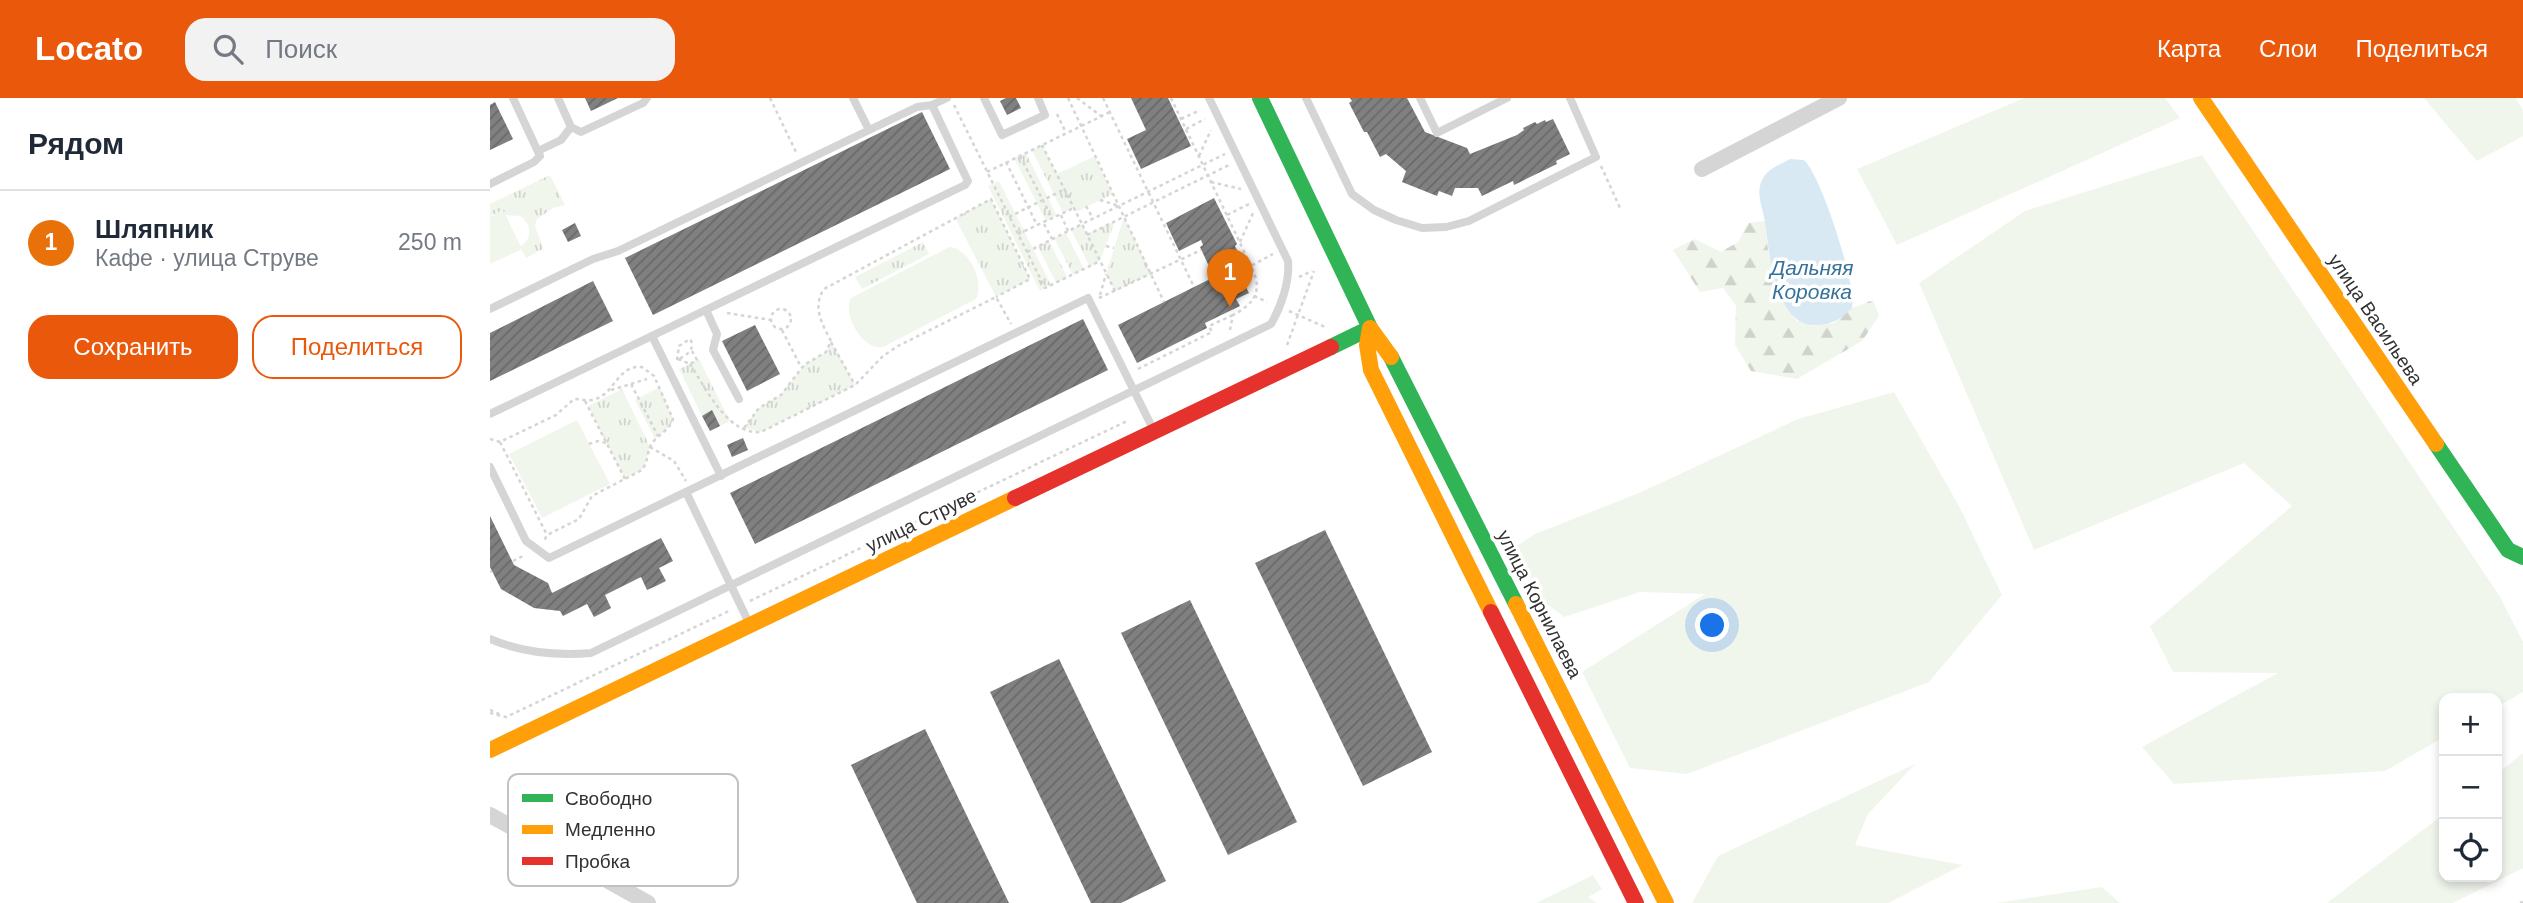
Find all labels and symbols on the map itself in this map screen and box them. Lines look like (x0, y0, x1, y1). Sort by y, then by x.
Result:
pin: 1 (1207, 249, 1253, 307)
street label: улица Васильева (2324, 250, 2427, 389)
water label: Дальняя Коровка (1768, 256, 1854, 303)
street label: улица Струве (863, 485, 980, 556)
street label: улица Корнилаева (1493, 527, 1586, 682)
your location (1695, 608, 1729, 642)
legend (508, 774, 738, 886)
text: Свободно (565, 788, 652, 809)
text: Медленно (565, 819, 655, 840)
text: Пробка (565, 851, 630, 872)

